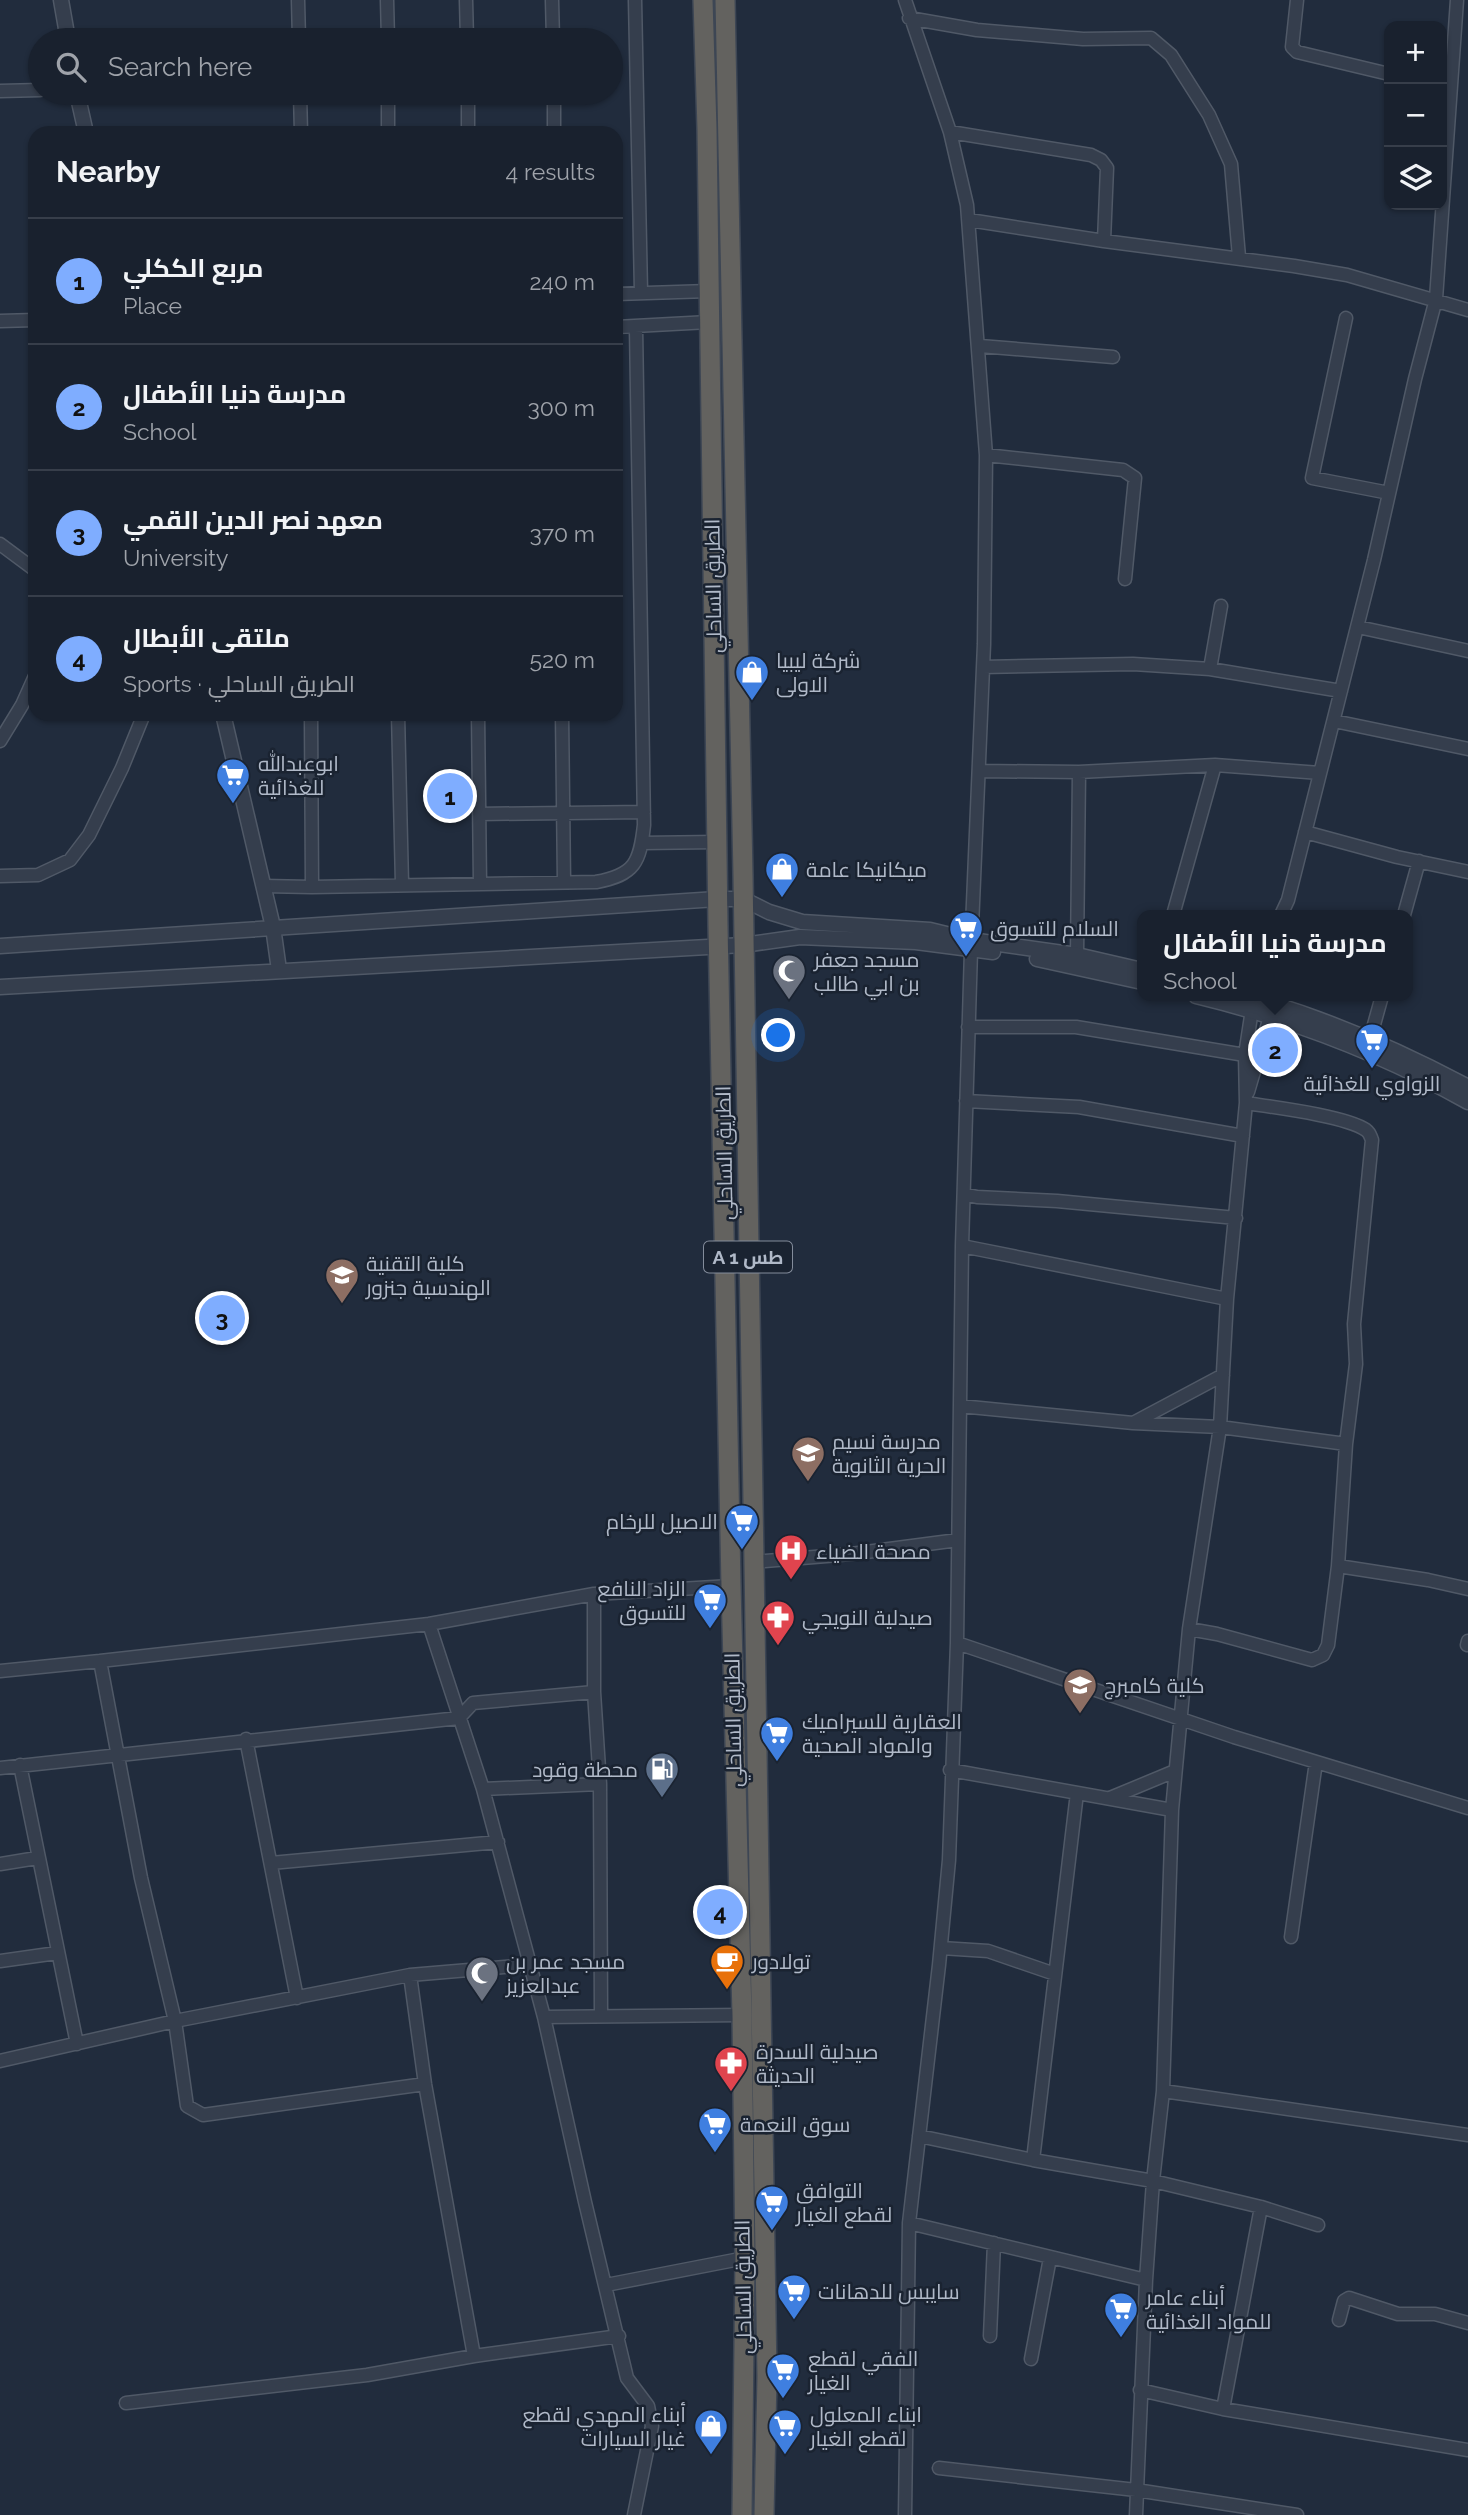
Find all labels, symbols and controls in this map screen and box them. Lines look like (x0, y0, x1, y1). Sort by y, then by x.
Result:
map controls (1384, 21, 1447, 210)
button: + (1384, 21, 1447, 84)
search box (28, 28, 623, 105)
icon: search (52, 48, 90, 86)
text: Search here (108, 52, 252, 82)
button: − (1384, 84, 1447, 147)
button: layers (1384, 147, 1447, 210)
text: Nearby (56, 154, 160, 189)
text: 4 results (506, 158, 595, 185)
text: مربع الككلي (123, 253, 264, 283)
text: 1 (73, 268, 85, 295)
text: 240 m (529, 268, 595, 295)
text: Place (123, 292, 182, 319)
text: مدرسة دنيا الأطفال (123, 379, 347, 409)
text: 2 (73, 394, 85, 421)
text: 300 m (528, 394, 595, 421)
text: School (123, 418, 197, 445)
text: معهد نصر الدين القمي (123, 505, 383, 535)
street label: الطريق الساحلي (699, 519, 731, 653)
text: 3 (73, 520, 85, 547)
text: 370 m (530, 520, 595, 547)
text: University (123, 544, 228, 571)
text: ملتقى الأبطال (123, 623, 290, 653)
text: 4 (72, 646, 86, 673)
text: 520 m (529, 646, 595, 673)
place label: شركة ليبيا الاولى (776, 648, 860, 698)
shop icon: شركة ليبيا الاولى (733, 653, 771, 702)
text: Sports · الطريق الساحلي (123, 670, 355, 697)
place label: ابوعبدالله للغذائية (258, 750, 339, 800)
supermarket icon: ابوعبدالله للغذائية (214, 756, 252, 805)
pin: 1 (427, 770, 473, 822)
shop icon: ميكانيكا عامة (763, 850, 801, 899)
place label: ميكانيكا عامة (806, 857, 927, 882)
supermarket icon: السلام للتسوق (947, 909, 985, 958)
popup (1137, 910, 1413, 1001)
place label: السلام للتسوق (990, 916, 1119, 943)
text: مدرسة دنيا الأطفال (1163, 928, 1387, 958)
place label: مسجد جعفر بن ابي طالب (813, 947, 920, 1000)
mosque icon: مسجد جعفر بن ابي طالب (770, 952, 808, 1001)
text: School (1163, 967, 1237, 994)
your location (761, 1018, 795, 1052)
supermarket icon: الزواوي للغذائية (1353, 1021, 1391, 1070)
pin: 2 (1252, 1024, 1298, 1076)
place label: الزواوي للغذائية (1304, 1071, 1440, 1100)
street label: الطريق الساحلي (710, 1086, 742, 1220)
road number: A 1 طس (704, 1242, 792, 1273)
place label: كلية التقنية الهندسية جنزور (365, 1251, 491, 1301)
school or university icon: كلية التقنية الهندسية جنزور (323, 1256, 361, 1305)
pin: 3 (199, 1292, 245, 1344)
place label: مدرسة نسيم الحرية الثانوية (832, 1429, 946, 1478)
school or university icon: مدرسة نسيم الحرية الثانوية (789, 1434, 827, 1483)
supermarket icon: الاصيل للرخام (723, 1502, 761, 1551)
place label: الاصيل للرخام (606, 1509, 718, 1536)
hospital icon: مصحة الضياء (772, 1532, 810, 1581)
place label: مصحة الضياء (816, 1539, 931, 1564)
place label: الزاد النافع للتسوق (597, 1576, 686, 1626)
supermarket icon: الزاد النافع للتسوق (691, 1581, 729, 1630)
pharmacy icon: صيدلية النويجي (759, 1598, 797, 1647)
place label: صيدلية النويجي (802, 1605, 933, 1634)
street label: الطريق الساحلي (719, 1653, 751, 1787)
school or university icon: كلية كامبرج (1061, 1666, 1099, 1715)
place label: كلية كامبرج (1104, 1673, 1205, 1700)
place label: العقارية للسيراميك والمواد الصحية (802, 1709, 962, 1758)
supermarket icon: العقارية للسيراميك والمواد الصحية (758, 1714, 796, 1763)
fuel station icon: محطة وقود (643, 1750, 681, 1799)
place label: محطة وقود (532, 1757, 638, 1782)
pin: 4 (697, 1886, 743, 1938)
cafe icon: تولادور (708, 1942, 746, 1991)
place label: مسجد عمر بن عبدالعزيز (505, 1949, 625, 1998)
place label: تولادور (751, 1949, 811, 1974)
mosque icon: مسجد عمر بن عبدالعزيز (463, 1954, 501, 2003)
place label: صيدلية السدرة الحديثة (756, 2039, 879, 2088)
pharmacy icon: صيدلية السدرة الحديثة (712, 2044, 750, 2093)
supermarket icon: سوق النعمة (696, 2105, 734, 2154)
place label: سوق النعمة (740, 2112, 850, 2138)
place label: التوافق لقطع الغيار (795, 2178, 892, 2229)
supermarket icon: التوافق لقطع الغيار (753, 2183, 791, 2232)
street label: الطريق الساحلي (729, 2220, 761, 2354)
supermarket icon: سايبس للدهانات (775, 2272, 813, 2321)
place label: سايبس للدهانات (818, 2279, 960, 2305)
place label: أبناء عامر للمواد الغذائية (1145, 2285, 1271, 2334)
supermarket icon: أبناء عامر للمواد الغذائية (1102, 2290, 1140, 2339)
place label: الفقي لقطع الغيار (807, 2346, 918, 2395)
supermarket icon: الفقي لقطع الغيار (764, 2351, 802, 2400)
place label: أبناء المهدي لقطع غيار السيارات (523, 2402, 686, 2451)
place label: ابناء المعلول لقطع الغيار (809, 2402, 922, 2453)
shop icon: أبناء المهدي لقطع غيار السيارات (692, 2407, 730, 2456)
supermarket icon: ابناء المعلول لقطع الغيار (766, 2407, 804, 2456)

